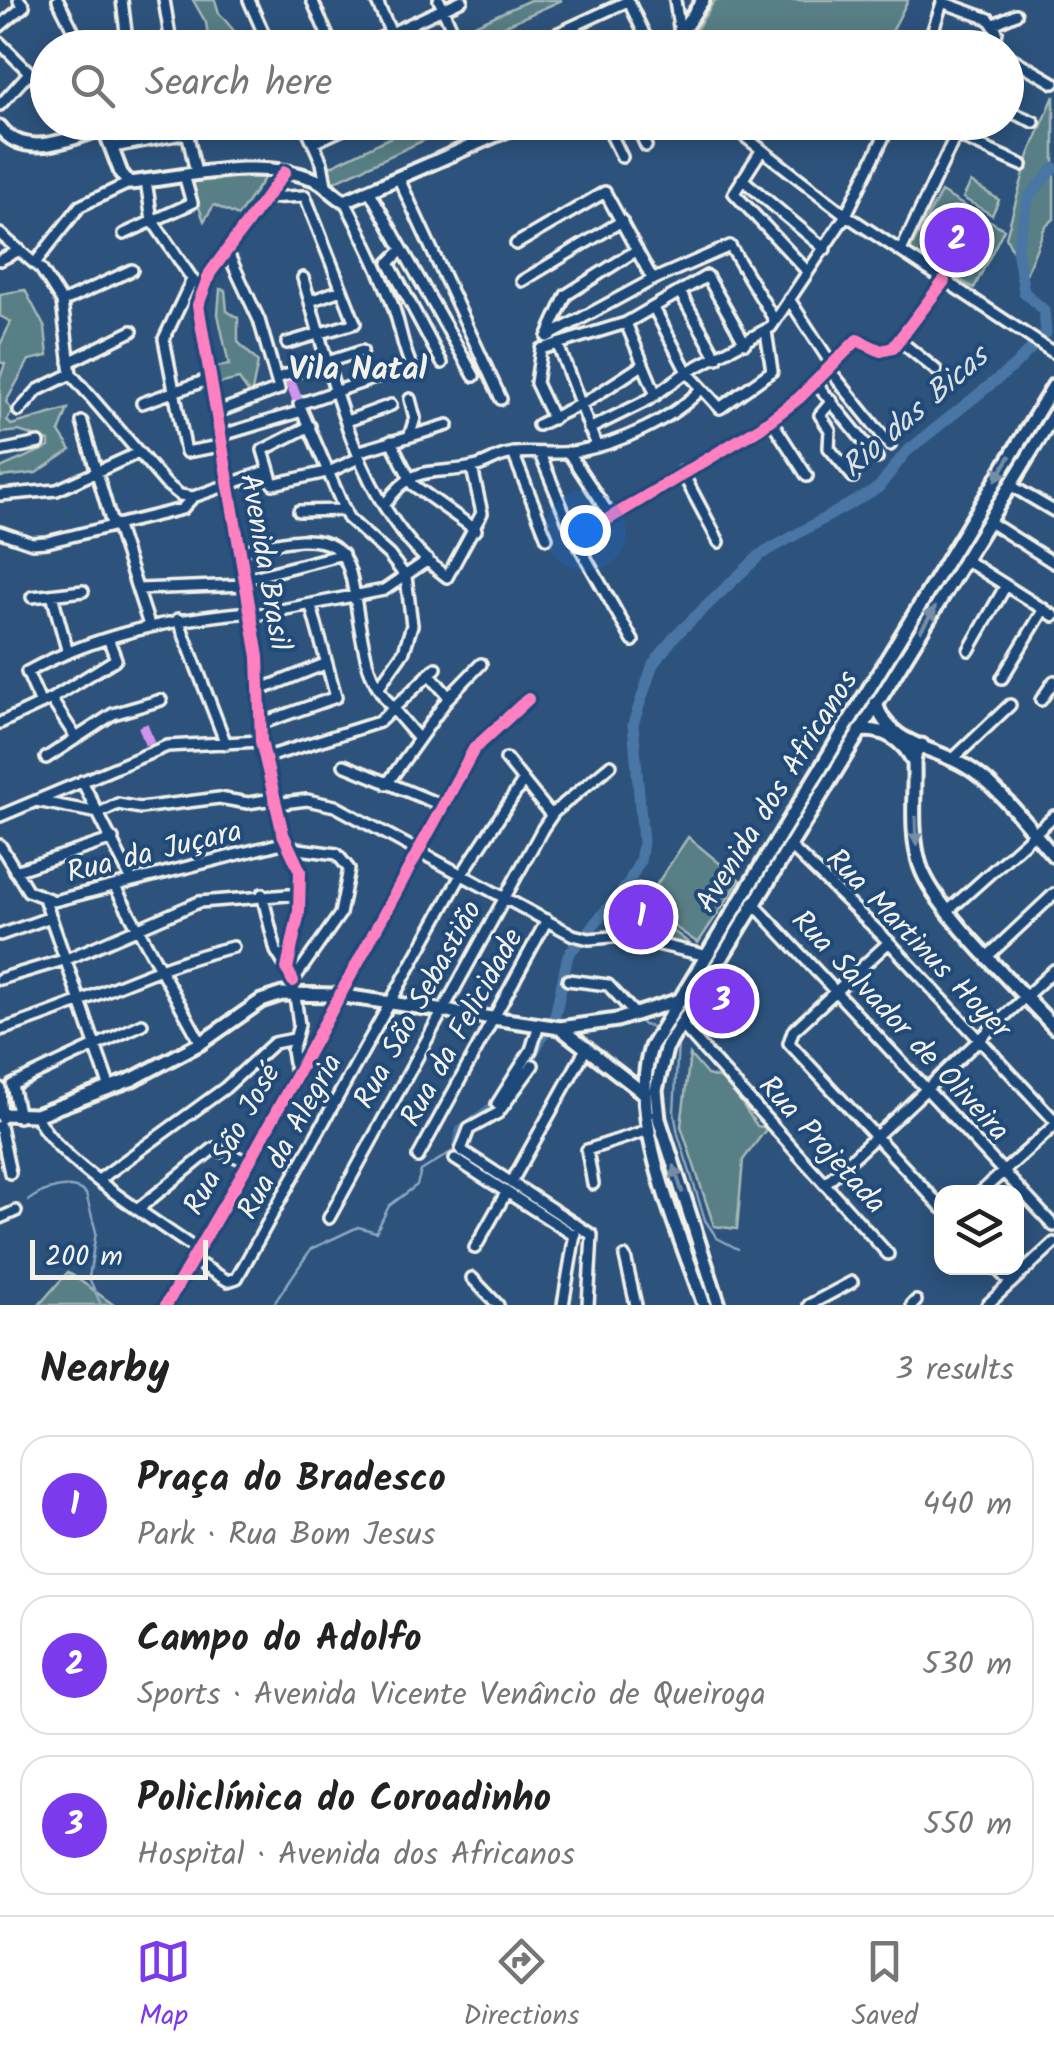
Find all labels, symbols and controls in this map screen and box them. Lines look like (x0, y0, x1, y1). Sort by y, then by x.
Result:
search box (30, 30, 1024, 140)
text: Search here (145, 55, 332, 115)
icon: search (65, 58, 120, 113)
pin: 2 (924, 202, 990, 278)
water label: Rio das Bicas (830, 332, 1004, 492)
district label: Vila Natal (289, 345, 428, 396)
one-way arrow (995, 454, 1012, 482)
street label: Avenida Brasil (225, 470, 303, 655)
your location (560, 505, 611, 556)
one-way arrow (918, 605, 936, 633)
street label: Avenida dos Africanos (684, 661, 872, 923)
street label: Rua da Juçara (62, 808, 247, 898)
one-way arrow (909, 815, 925, 847)
street label: Rua Martinus Hoyer (813, 837, 1023, 1053)
pin: 1 (608, 880, 674, 954)
street label: Rua São Sebastião (341, 892, 496, 1118)
street label: Rua Salvador de Oliveira (779, 899, 1021, 1154)
street label: Rua da Felicidade (388, 920, 537, 1136)
pin: 3 (690, 964, 754, 1038)
street label: Rua da Alegria (225, 1045, 356, 1229)
street label: Rua São José (171, 1054, 295, 1225)
street label: Rua Projetada (746, 1065, 897, 1226)
one-way arrow (669, 1164, 684, 1194)
map controls (934, 1185, 1024, 1275)
button: layers (934, 1185, 1024, 1275)
scale bar (30, 1235, 208, 1280)
text: 200 m (45, 1235, 123, 1280)
text: Nearby (40, 1337, 169, 1404)
text: 3 results (895, 1345, 1014, 1396)
text: Praça do Bradesco (137, 1450, 446, 1510)
text: 1 (70, 1480, 79, 1531)
text: 440 m (922, 1480, 1012, 1531)
text: Park · Rua Bom Jesus (137, 1510, 435, 1561)
text: Campo do Adolfo (137, 1610, 422, 1670)
text: 2 (65, 1640, 84, 1691)
text: 530 m (922, 1640, 1012, 1691)
text: Sports · Avenida Vicente Venâncio de Queiroga (137, 1670, 766, 1721)
text: Policlínica do Coroadinho (137, 1770, 551, 1830)
text: 3 (66, 1800, 83, 1851)
text: 550 m (923, 1800, 1012, 1851)
text: Hospital · Avenida dos Africanos (137, 1830, 575, 1881)
tab: Map (136, 1934, 191, 2039)
tab: Directions (463, 1934, 579, 2039)
tab: Saved (852, 1934, 918, 2039)

